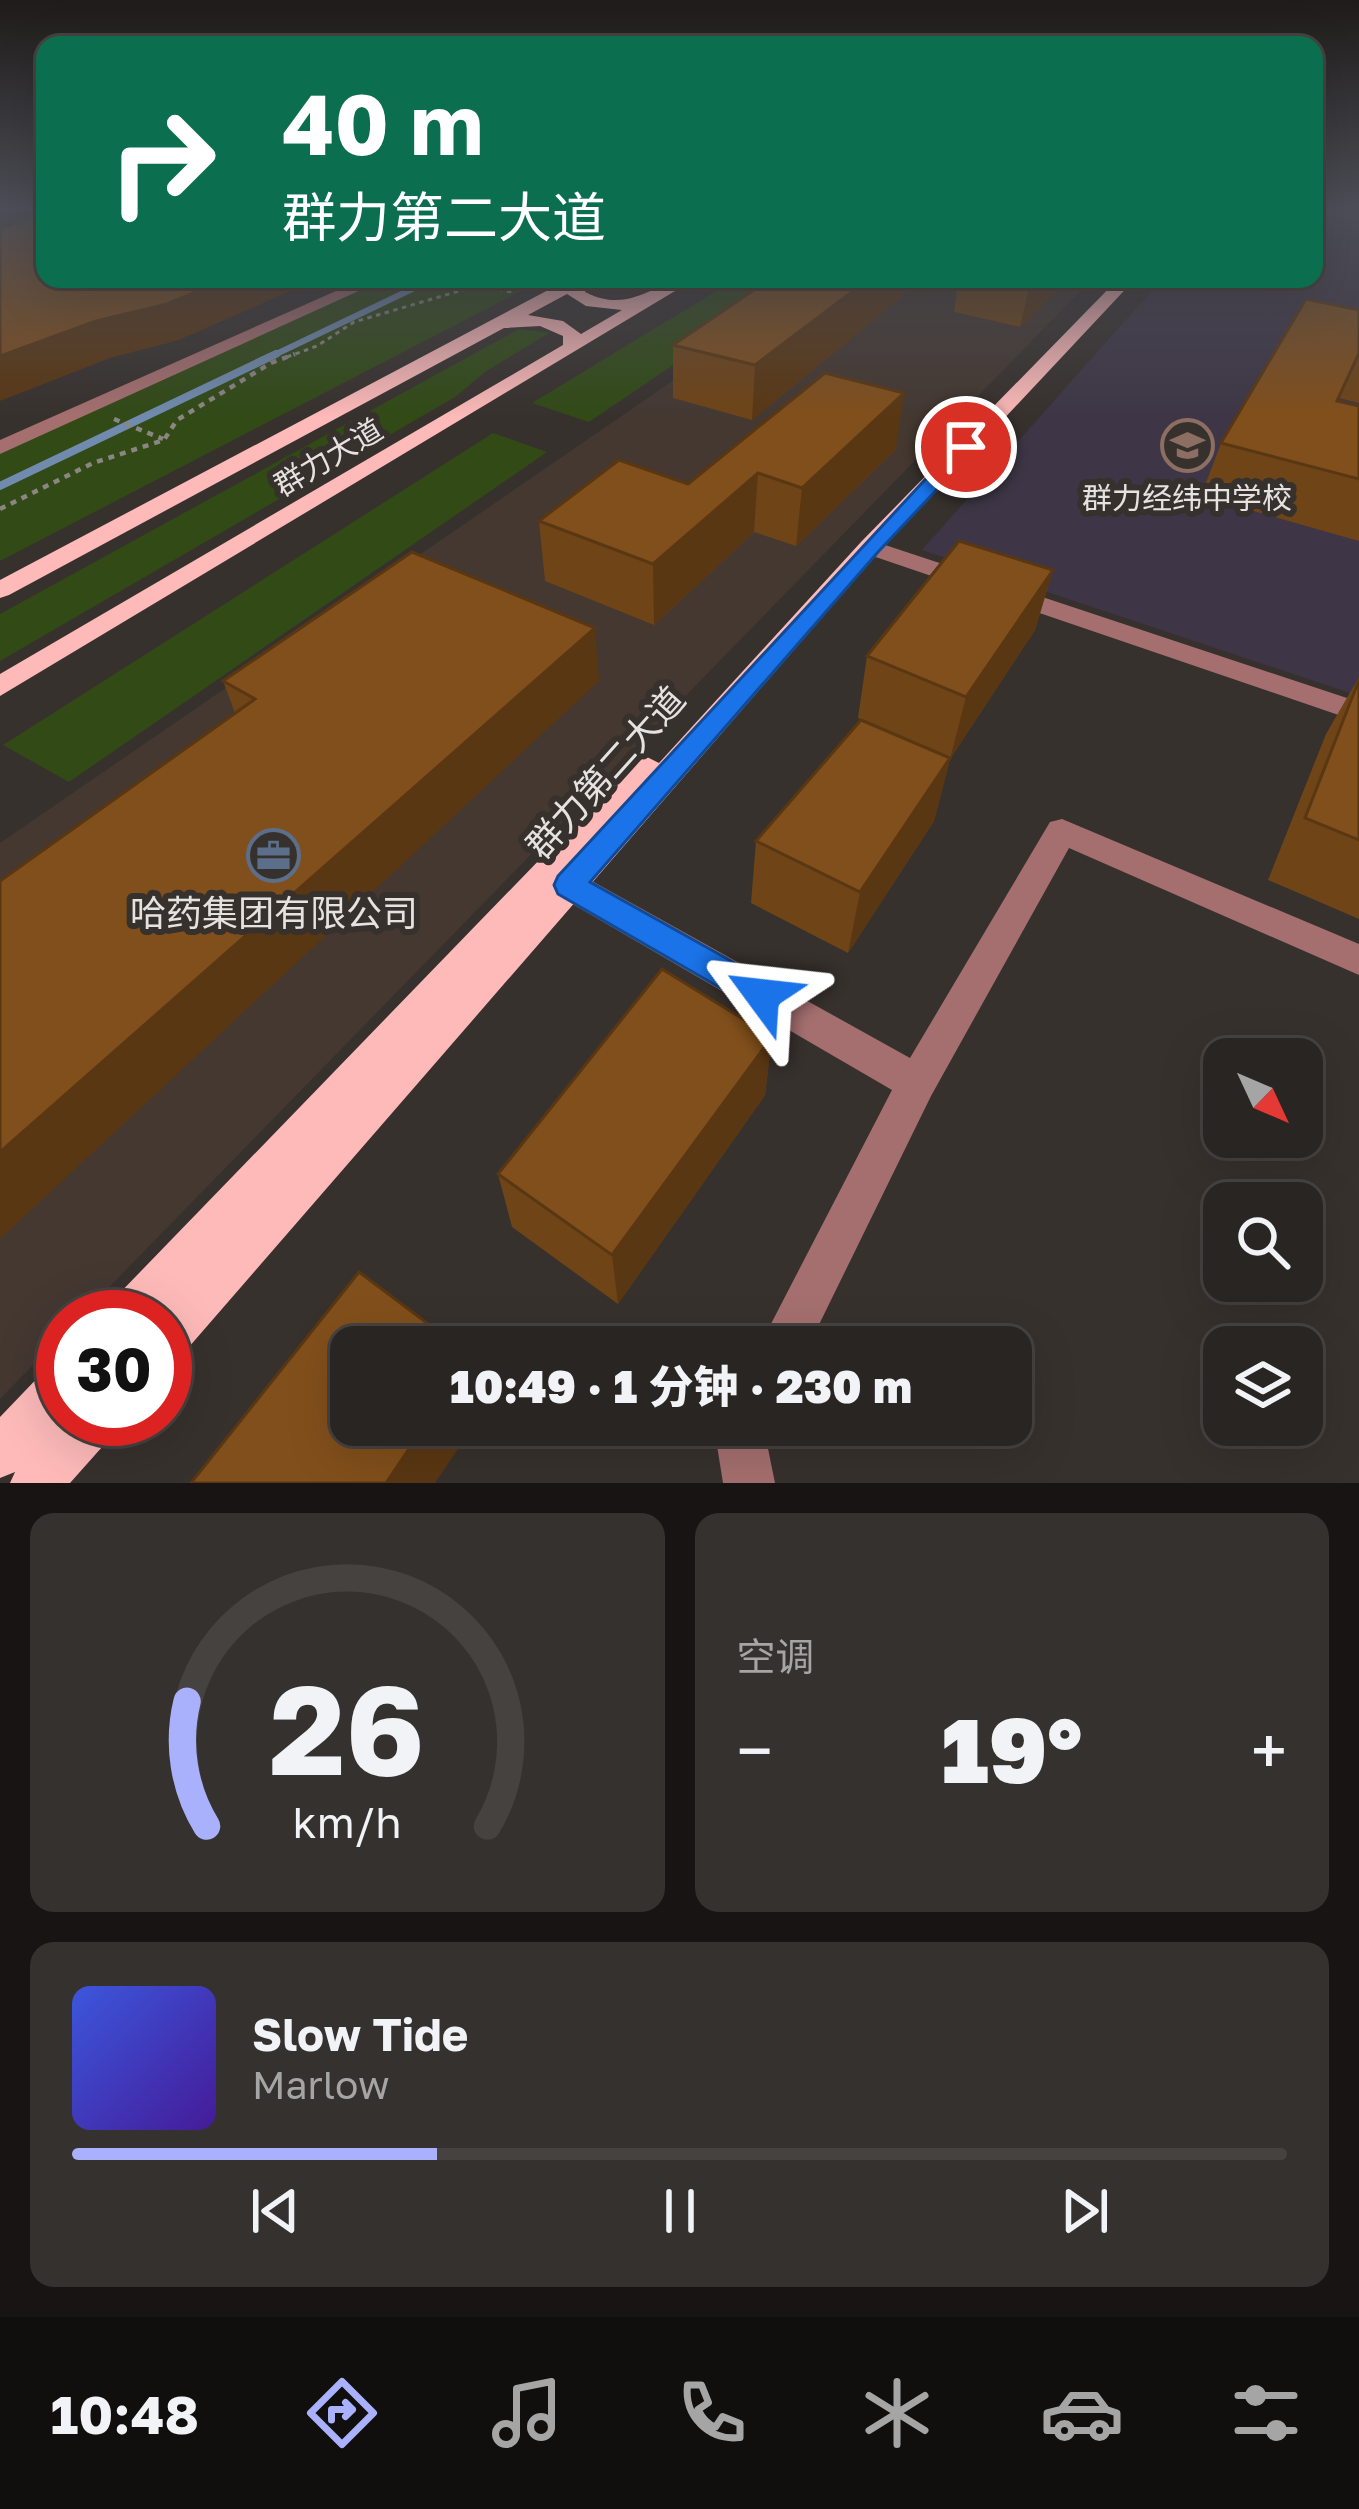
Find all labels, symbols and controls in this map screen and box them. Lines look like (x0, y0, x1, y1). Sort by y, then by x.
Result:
text: 40 m (282, 73, 484, 173)
icon: right (84, 84, 240, 240)
text: 群力第二大道 (282, 184, 606, 249)
pin (915, 396, 1017, 498)
street label: 群力大道 (267, 411, 389, 503)
icon: arrive (933, 414, 999, 480)
school or university icon: 群力经纬中学校 (1159, 418, 1215, 474)
place label: 群力经纬中学校 (1082, 480, 1292, 516)
street label: 群力第二大道 (517, 677, 693, 867)
office icon: 哈药集团有限公司 (246, 828, 302, 884)
place label: 哈药集团有限公司 (130, 891, 418, 934)
position arrow (699, 932, 825, 1058)
north arrow (1203, 1038, 1323, 1158)
map controls (1203, 1038, 1323, 1446)
button: search (1203, 1182, 1323, 1302)
speed limit sign: 30 (36, 1290, 192, 1446)
button: layers (1203, 1326, 1323, 1446)
text: 10:49 · 1 分钟 · 230 m (450, 1359, 912, 1413)
text: 空调 (737, 1633, 815, 1680)
text: 26 (270, 1653, 425, 1802)
text: 19° (941, 1695, 1082, 1803)
text: − (737, 1710, 773, 1790)
text: + (1251, 1710, 1287, 1790)
text: km/h (293, 1795, 402, 1846)
text: Slow Tide (252, 2007, 468, 2061)
text: Marlow (252, 2061, 389, 2108)
icon: previous (242, 2178, 308, 2244)
icon: pause (647, 2178, 713, 2244)
icon: next (1052, 2178, 1118, 2244)
icon: directions (300, 2371, 384, 2455)
icon: music (485, 2371, 569, 2455)
icon: phone (670, 2371, 754, 2455)
icon: climate (855, 2371, 939, 2455)
icon: car (1040, 2371, 1124, 2455)
icon: filters (1224, 2371, 1308, 2455)
text: 10:48 (50, 2381, 199, 2446)

